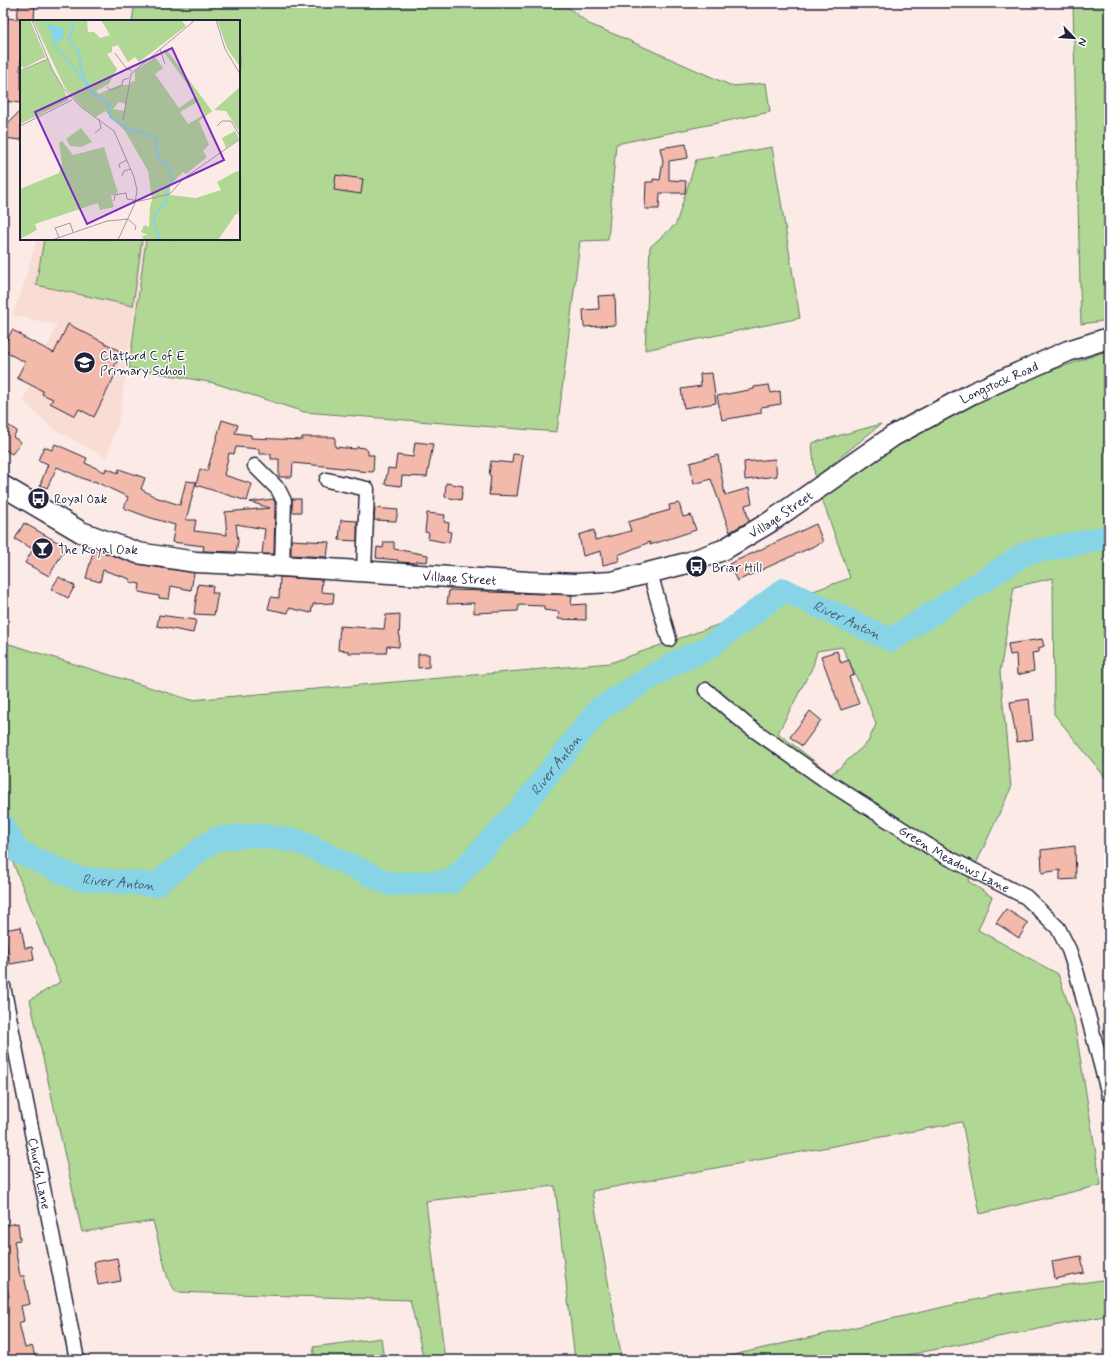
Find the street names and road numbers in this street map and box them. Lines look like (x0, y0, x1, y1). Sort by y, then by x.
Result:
street label: Longstock Road (957, 358, 1041, 408)
street label: Village Street (746, 488, 817, 543)
street label: Village Street (422, 568, 497, 590)
street label: Green Meadows Lane (895, 822, 1012, 897)
street label: Church Lane (23, 1136, 54, 1211)

